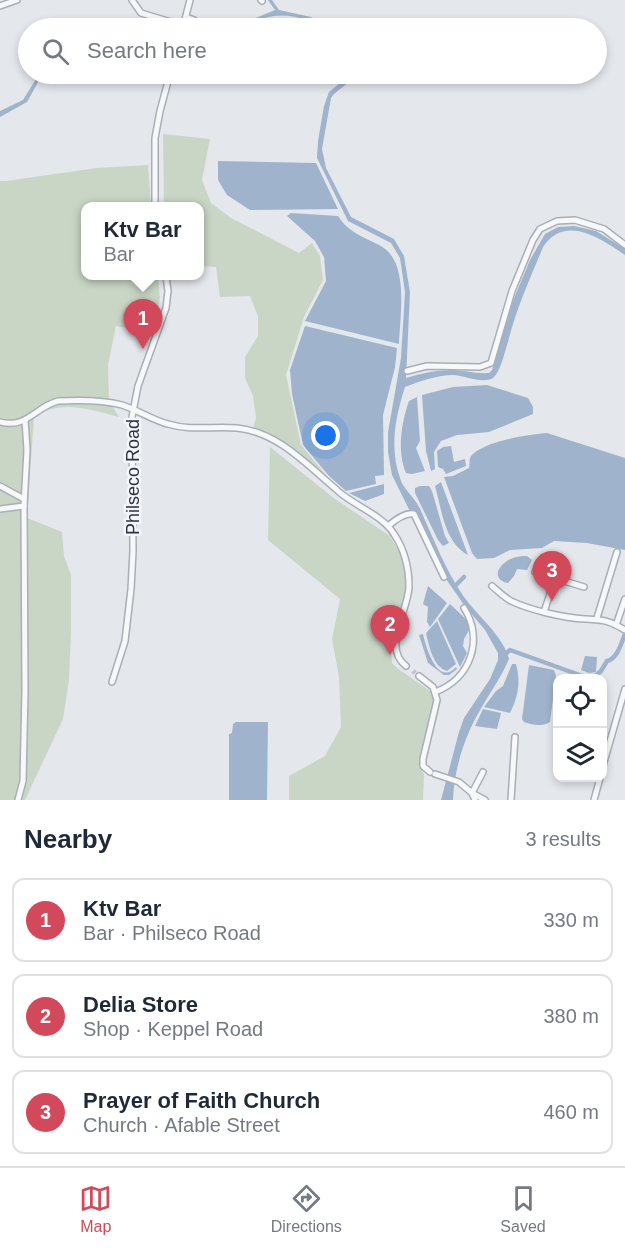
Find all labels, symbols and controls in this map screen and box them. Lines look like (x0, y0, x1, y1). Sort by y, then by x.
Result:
search box (18, 18, 607, 84)
icon: search (39, 35, 72, 68)
text: Search here (87, 38, 207, 63)
popup (81, 202, 204, 280)
text: Ktv Bar (103, 217, 182, 242)
text: Bar (103, 243, 135, 265)
pin: 1 (124, 300, 162, 349)
street label: Philseco Road (123, 419, 143, 535)
your location (311, 421, 340, 450)
pin: 3 (532, 552, 572, 601)
pin: 2 (370, 606, 410, 655)
map controls (553, 674, 607, 782)
button: locate (553, 674, 607, 728)
button: layers (553, 728, 607, 782)
text: Nearby (24, 824, 112, 854)
text: 3 results (525, 828, 601, 850)
text: Ktv Bar (83, 896, 161, 921)
text: 1 (40, 909, 51, 931)
text: 330 m (543, 909, 599, 931)
text: Bar · Philseco Road (83, 922, 261, 944)
text: Delia Store (83, 992, 198, 1017)
text: 2 (40, 1005, 51, 1027)
text: 380 m (543, 1005, 599, 1027)
text: Shop · Keppel Road (83, 1018, 263, 1040)
text: Prayer of Faith Church (83, 1088, 320, 1113)
text: 3 (40, 1101, 51, 1123)
text: 460 m (543, 1101, 599, 1123)
text: Church · Afable Street (83, 1114, 280, 1136)
tab: Map (79, 1182, 112, 1236)
tab: Directions (271, 1182, 342, 1236)
tab: Saved (500, 1182, 546, 1236)

